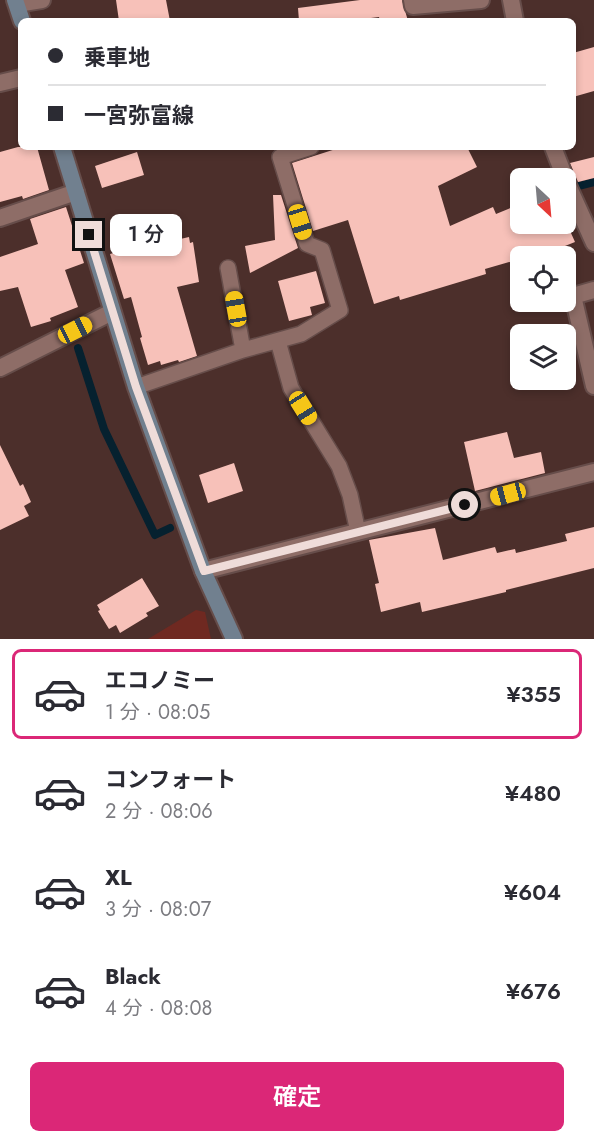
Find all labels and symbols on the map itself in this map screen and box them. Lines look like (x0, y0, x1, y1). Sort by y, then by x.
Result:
north arrow (510, 168, 576, 234)
car (286, 202, 314, 242)
callout: 1 分 (110, 214, 182, 256)
route end (75, 221, 102, 248)
car (224, 290, 248, 328)
car (55, 314, 95, 346)
car (286, 388, 320, 428)
car (488, 481, 528, 507)
route start (451, 491, 478, 518)

